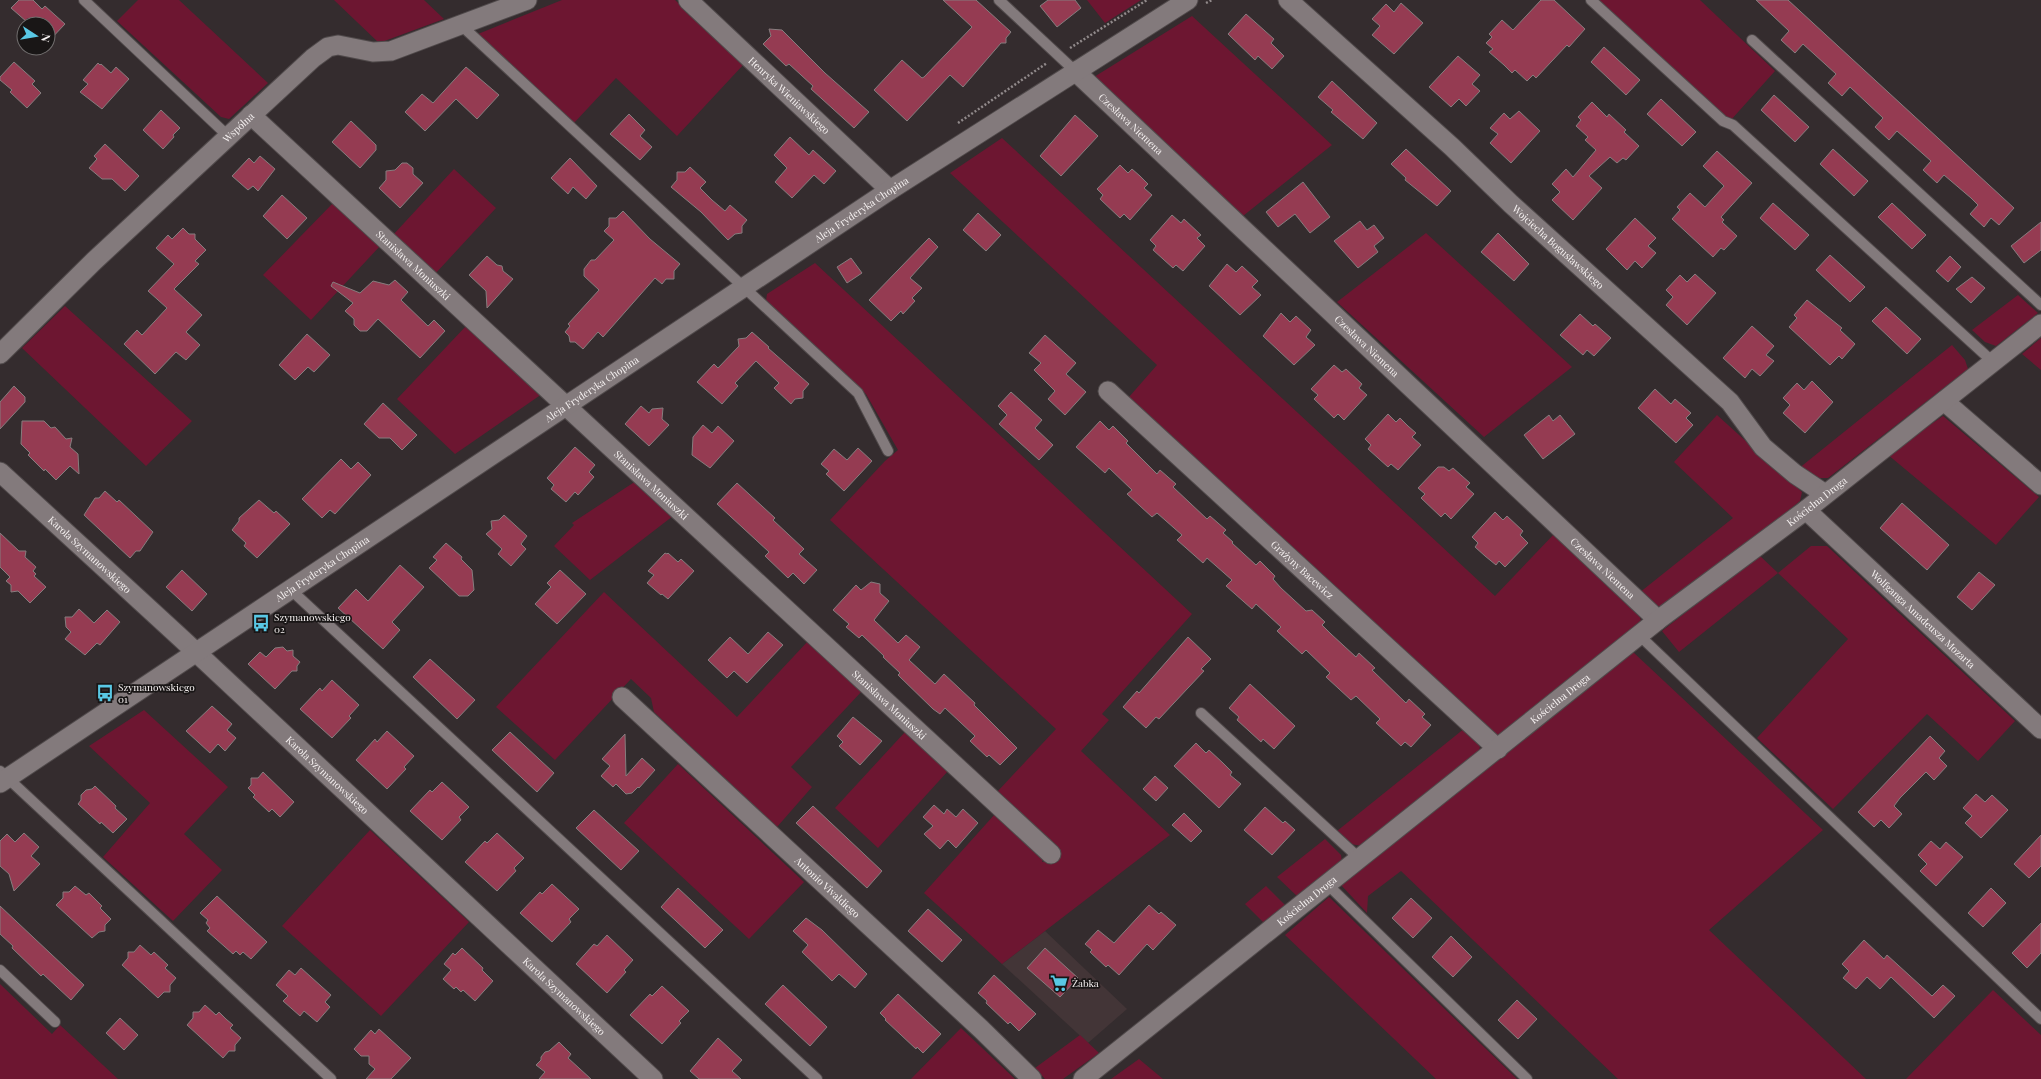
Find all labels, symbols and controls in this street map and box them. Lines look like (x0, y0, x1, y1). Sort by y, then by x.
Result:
north arrow (16, 16, 56, 56)
text: N (38, 33, 54, 44)
street label: Henryka Wieniawskiego (745, 53, 833, 137)
street label: Czesława Niemena (1096, 90, 1166, 158)
street label: Wspólna (219, 109, 257, 146)
street label: Aleja Fryderyka Chopina (811, 173, 911, 246)
street label: Wojciecha Bogusławskiego (1509, 201, 1607, 292)
street label: Stanisława Moniuszki (373, 227, 454, 303)
street label: Czesława Niemena (1332, 312, 1402, 380)
street label: Aleja Fryderyka Chopina (541, 352, 641, 426)
street label: Stanisława Moniuszki (611, 447, 692, 523)
street label: Kościelna Droga (1784, 473, 1850, 529)
street label: Karola Szymanowskiego (45, 513, 135, 597)
street label: Aleja Fryderyka Chopina (271, 532, 372, 605)
street label: Czesława Niemena (1567, 534, 1638, 602)
street label: Grażyny Bacewicz (1268, 537, 1337, 602)
street label: Wolfganga Amadeusza Mozarta (1867, 566, 1978, 671)
place label: Szymanowskiego 02 (274, 610, 351, 636)
bus stop icon: Szymanowskiego 02 (251, 613, 271, 633)
street label: Stanisława Moniuszki (849, 667, 930, 743)
street label: Kościelna Droga (1527, 670, 1593, 727)
place label: Szymanowskiego 01 (118, 680, 195, 706)
bus stop icon: Szymanowskiego 01 (95, 683, 115, 703)
street label: Karola Szymanowskiego (283, 733, 372, 817)
street label: Antonio Vivaldiego (791, 853, 864, 921)
street label: Kościelna Droga (1274, 872, 1339, 929)
street label: Karola Szymanowskiego (520, 954, 609, 1038)
supermarket icon: Żabka (1049, 973, 1069, 993)
place label: Żabka (1072, 976, 1099, 990)

